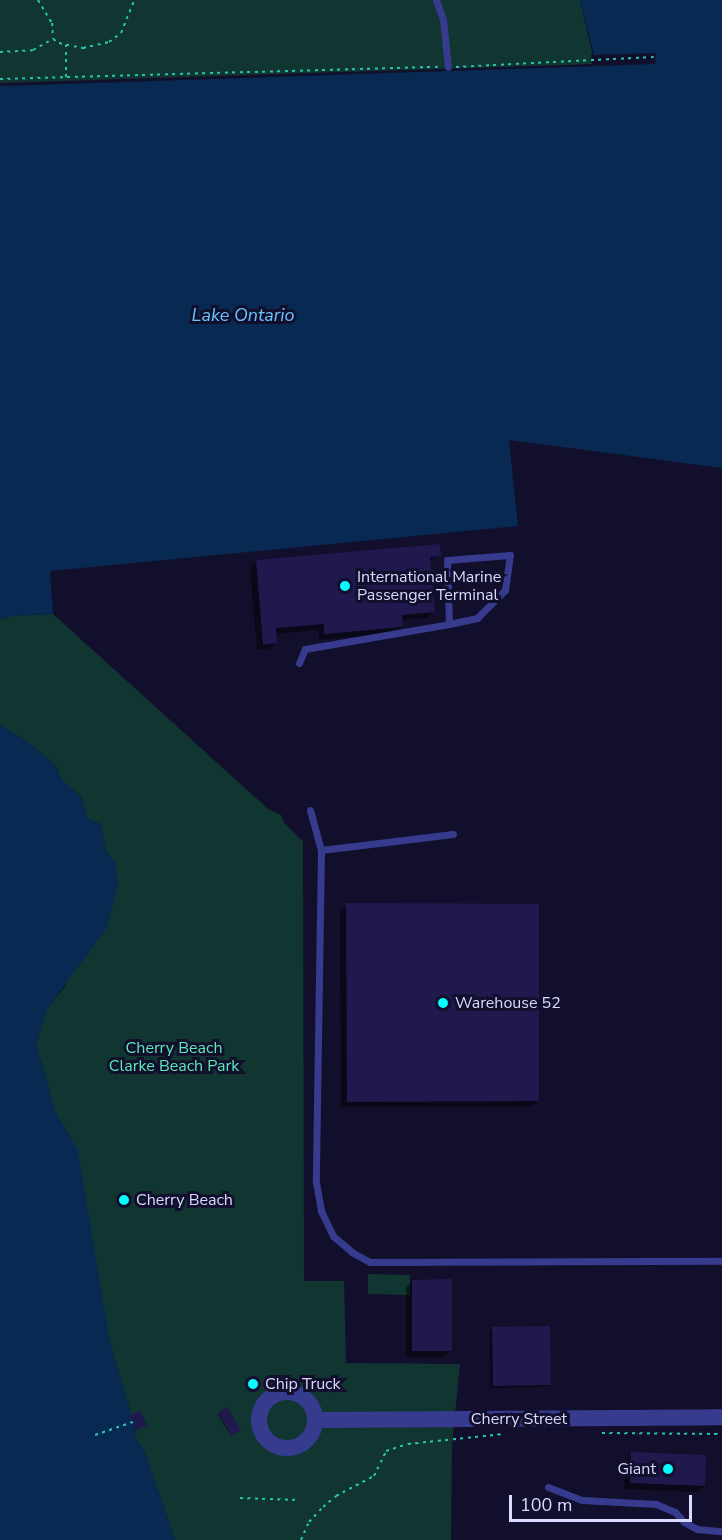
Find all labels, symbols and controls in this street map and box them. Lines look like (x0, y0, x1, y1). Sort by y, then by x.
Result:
water label: Lake Ontario (192, 304, 294, 326)
place label: International Marine Passenger Terminal (357, 567, 501, 605)
marker: International Marine Passenger Terminal (338, 579, 352, 593)
place label: Warehouse 52 (455, 993, 561, 1013)
marker: Warehouse 52 (436, 996, 450, 1010)
park label: Cherry Beach Clarke Beach Park (109, 1038, 239, 1076)
place label: Cherry Beach (136, 1190, 233, 1210)
marker: Cherry Beach (117, 1193, 131, 1207)
place label: Chip Truck (265, 1374, 341, 1394)
marker: Chip Truck (246, 1377, 260, 1391)
street label: Cherry Street (471, 1409, 567, 1429)
place label: Giant (618, 1459, 656, 1479)
marker: Giant (661, 1462, 675, 1476)
scale bar (512, 1483, 695, 1521)
text: 100 m (520, 1493, 572, 1517)

